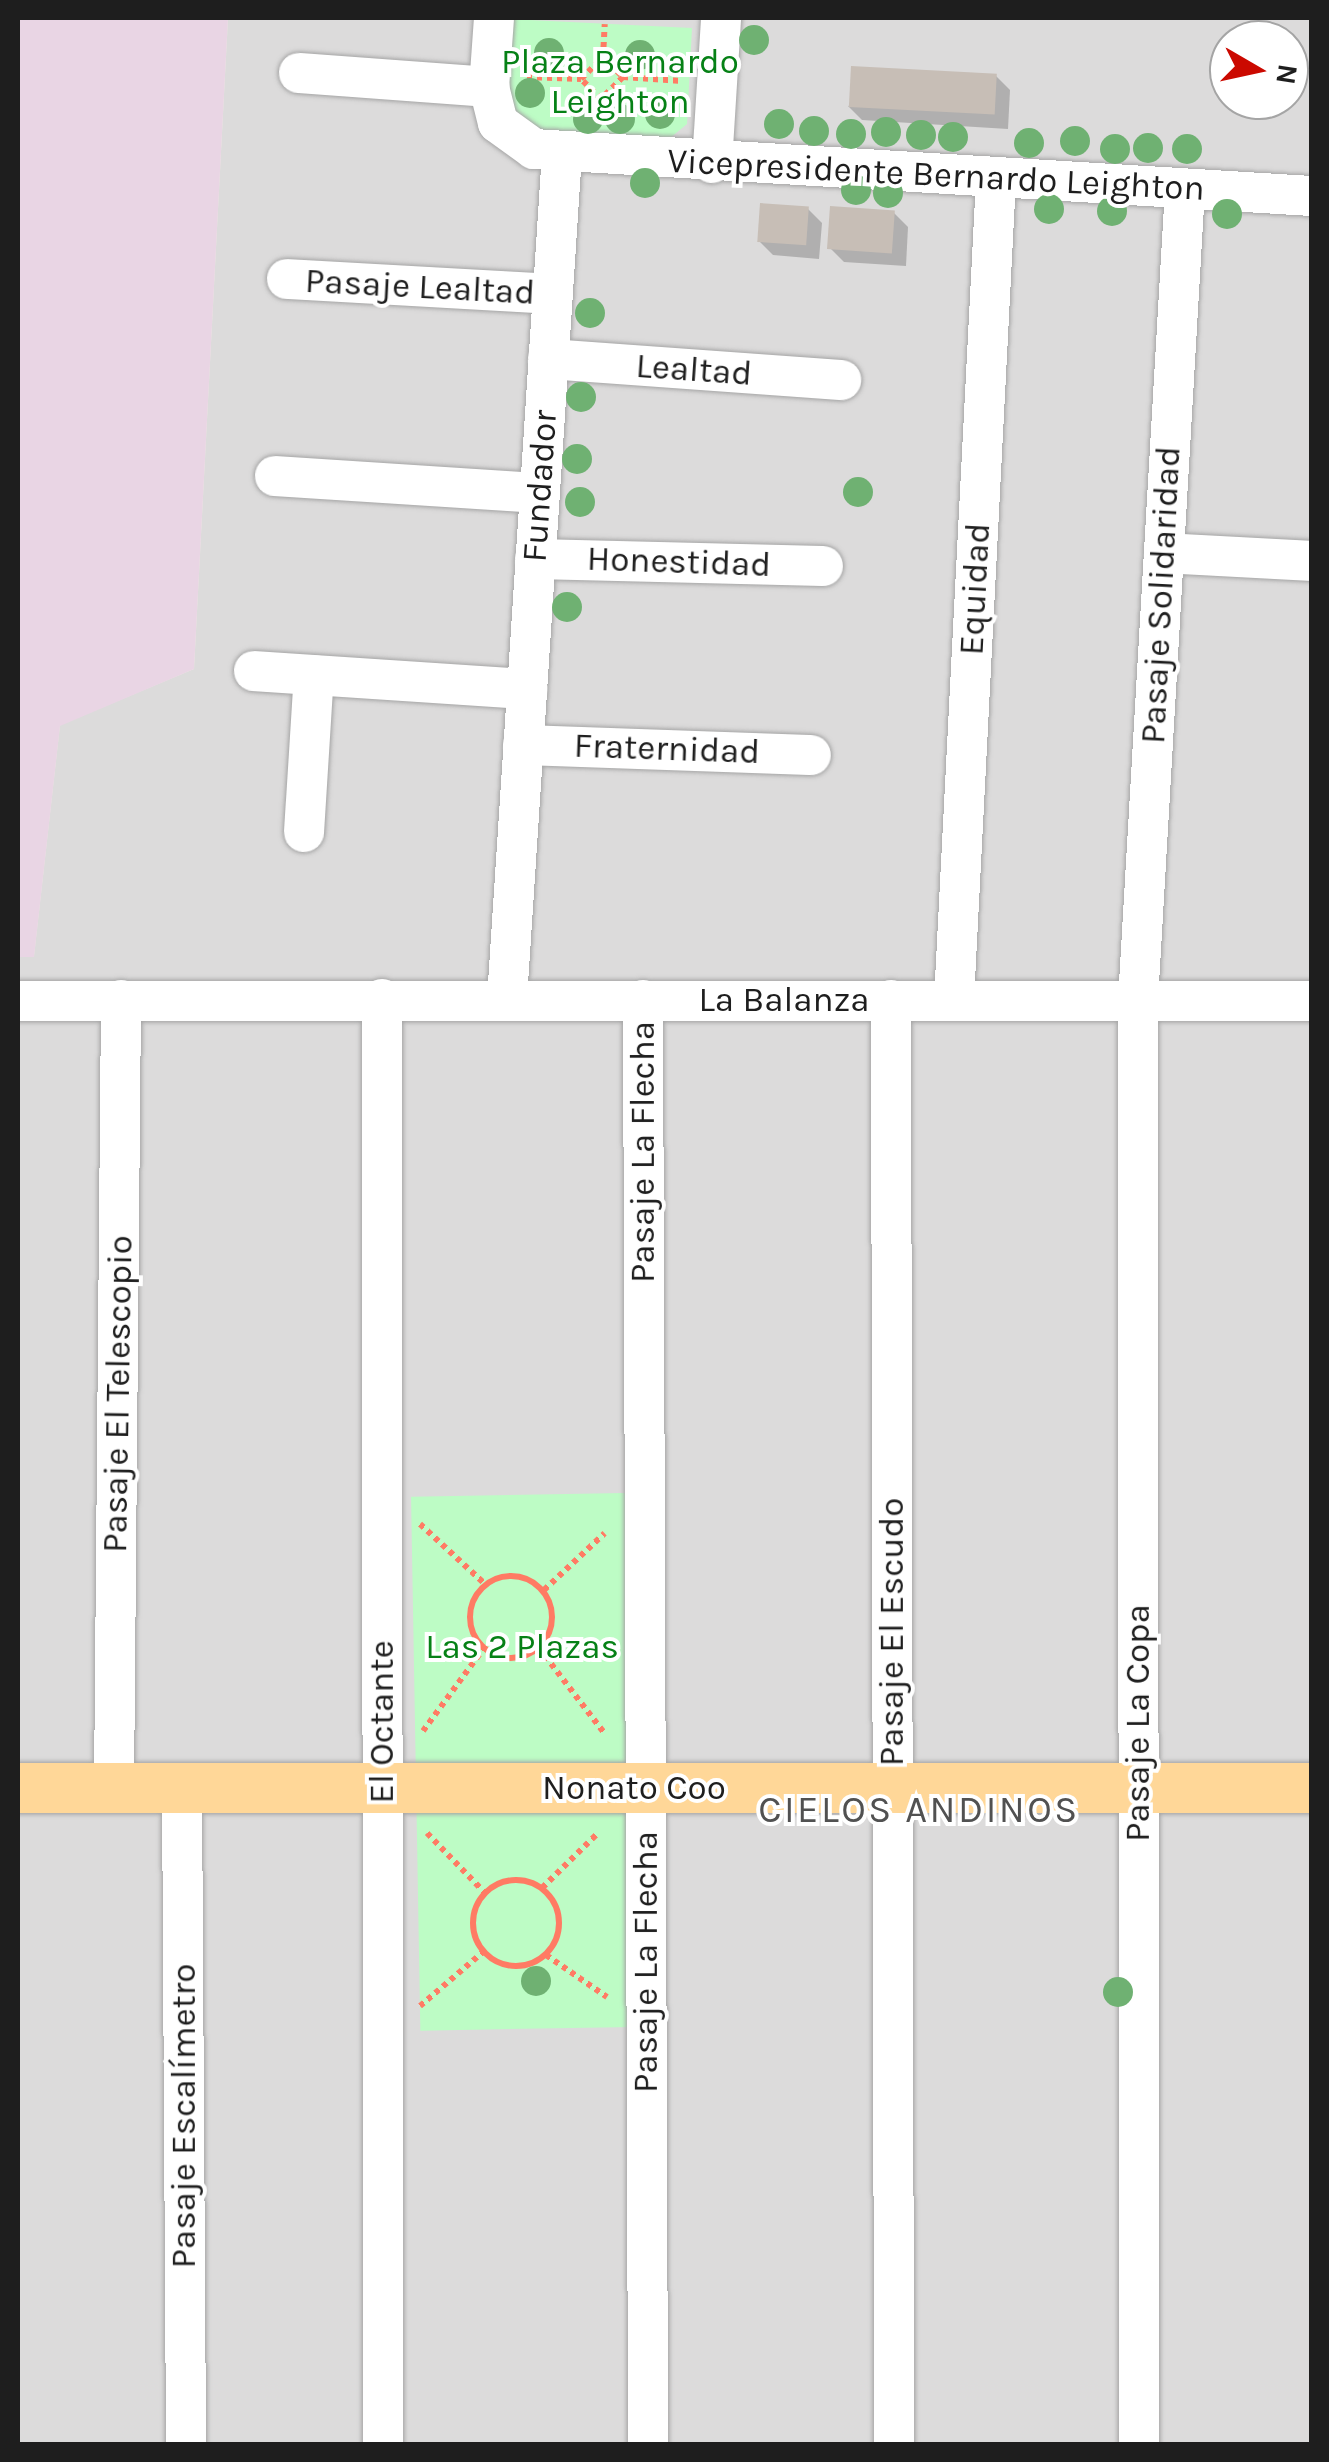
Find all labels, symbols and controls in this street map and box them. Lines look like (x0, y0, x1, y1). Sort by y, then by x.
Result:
north arrow (1209, 20, 1309, 120)
park label: Plaza Bernardo Leighton (501, 41, 739, 123)
text: N (1269, 62, 1305, 87)
street label: Vicepresidente Bernardo Leighton (666, 140, 1206, 210)
street label: Pasaje Lealtad (304, 260, 536, 314)
street label: Lealtad (634, 345, 754, 395)
street label: Fundador (514, 409, 566, 563)
street label: Pasaje Solidaridad (1132, 445, 1190, 745)
street label: Equidad (951, 522, 999, 656)
street label: Honestidad (586, 538, 772, 586)
street label: Fraternidad (573, 725, 761, 773)
street label: La Balanza (698, 979, 870, 1021)
street label: Pasaje La Flecha (622, 1021, 664, 1283)
street label: Pasaje El Telescopio (94, 1235, 142, 1553)
street label: Pasaje El Escudo (871, 1498, 913, 1766)
street label: Pasaje La Copa (1117, 1604, 1159, 1842)
park label: Las 2 Plazas (425, 1626, 619, 1668)
street label: El Octante (361, 1640, 403, 1804)
street label: Nonato Coo (542, 1767, 726, 1809)
district label: CIELOS ANDINOS (758, 1787, 1080, 1833)
street label: Pasaje La Flecha (625, 1831, 667, 2093)
street label: Pasaje Escalímetro (163, 1964, 205, 2268)

